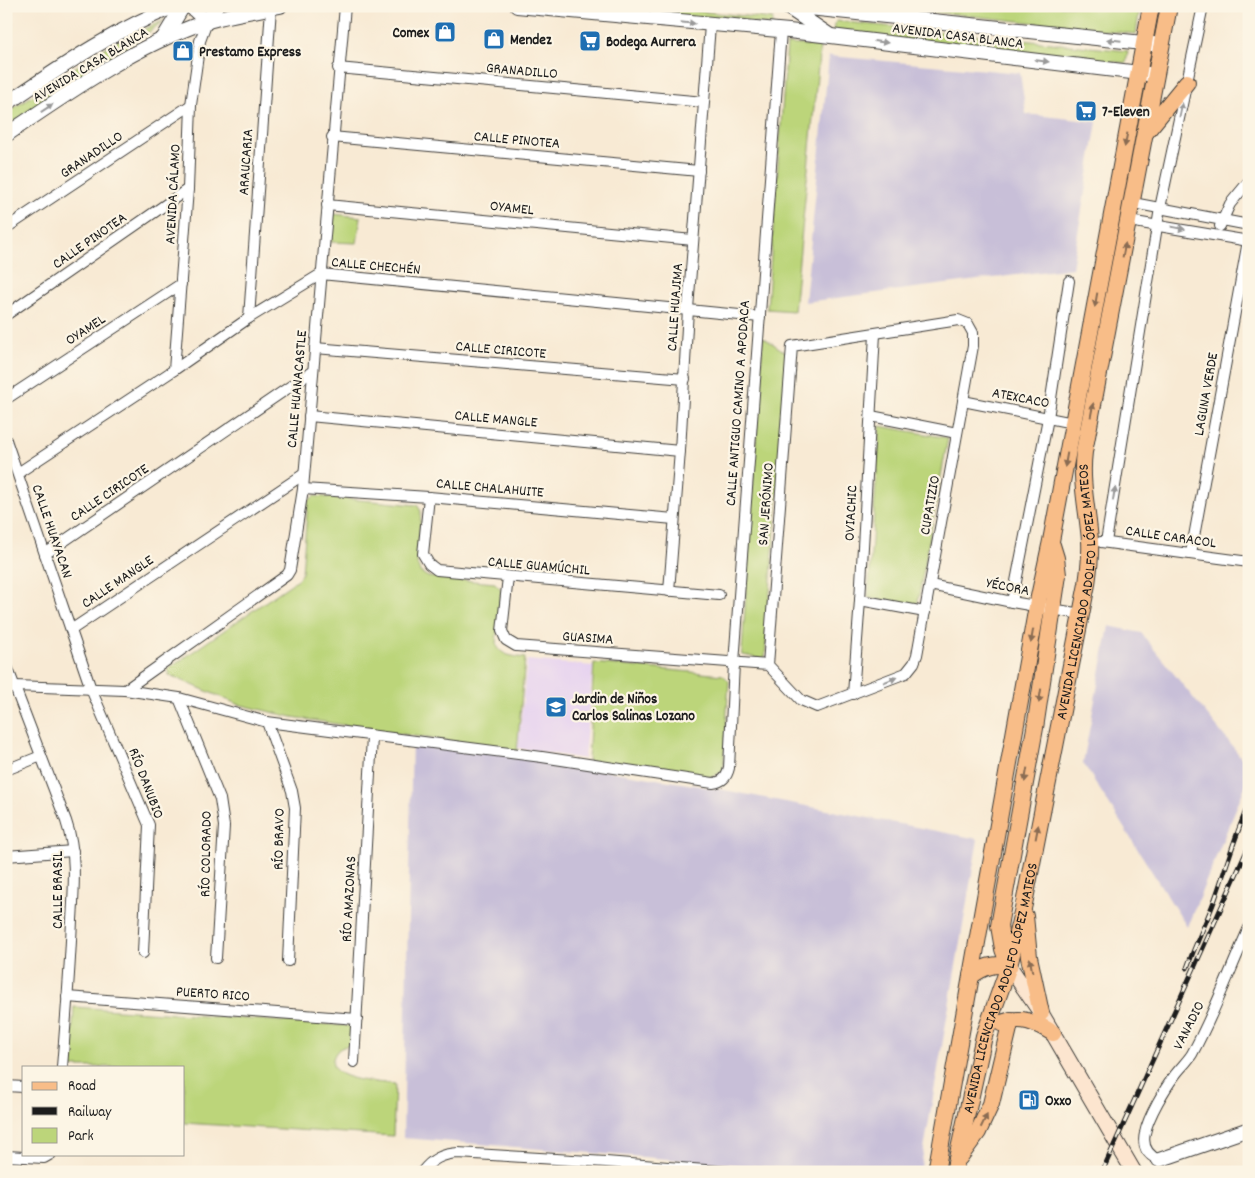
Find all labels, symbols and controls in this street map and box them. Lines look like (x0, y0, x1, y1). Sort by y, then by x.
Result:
street label: AVENIDA CASA BLANCA (891, 18, 1025, 56)
one-way arrow (680, 19, 696, 27)
shop icon: Comex (433, 20, 457, 44)
street label: AVENIDA CASA BLANCA (29, 22, 153, 109)
place label: Comex (392, 23, 429, 45)
shop icon: Mendez (482, 27, 506, 51)
supermarket icon: Bodega Aurrera (578, 29, 602, 53)
place label: Mendez (510, 30, 552, 52)
place label: Bodega Aurrera (606, 32, 696, 54)
one-way arrow (1105, 35, 1121, 43)
one-way arrow (873, 38, 889, 46)
shop icon: Prestamo Express (171, 39, 195, 63)
place label: Prestamo Express (199, 42, 301, 64)
one-way arrow (1034, 57, 1050, 65)
street label: GRANADILLO (485, 58, 559, 86)
supermarket icon: 7-Eleven (1074, 99, 1098, 123)
place label: 7-Eleven (1102, 102, 1150, 124)
one-way arrow (1177, 102, 1185, 117)
one-way arrow (40, 103, 53, 113)
street label: GRANADILLO (56, 126, 128, 185)
street label: CALLE PINOTEA (473, 126, 561, 156)
street label: ARAUCARIA (234, 128, 260, 196)
one-way arrow (1122, 133, 1130, 148)
street label: AVENIDA CÁLAMO (160, 143, 188, 245)
street label: OYAMEL (489, 196, 535, 222)
street label: CALLE PINOTEA (48, 208, 132, 275)
one-way arrow (1170, 225, 1186, 233)
one-way arrow (1120, 242, 1128, 258)
street label: CALLE CHECHÉN (330, 252, 421, 282)
street label: CALLE HUAJIMA (662, 262, 690, 352)
one-way arrow (1091, 292, 1099, 308)
street label: CALLE ANTIGUO CAMINO A APODACA (721, 299, 757, 507)
street label: OYAMEL (62, 309, 111, 352)
street label: CALLE HUANACASTLE (282, 329, 314, 449)
street label: CALLE CIRICOTE (455, 336, 547, 366)
street label: LAGUNA VERDE (1189, 351, 1225, 438)
street label: ATEXCACO (990, 383, 1051, 415)
one-way arrow (1089, 401, 1097, 417)
street label: CALLE MANGLE (454, 405, 538, 435)
one-way arrow (1061, 452, 1069, 468)
street label: CALLE CIRICOTE (66, 459, 154, 528)
street label: SAN JERÓNIMO (753, 462, 781, 546)
street label: AVENIDA LICENCIADO ADOLFO LÓPEZ MATEOS (1052, 464, 1103, 722)
street label: CALLE CHALAHUITE (435, 473, 545, 505)
street label: CUPATIZIO (915, 474, 947, 537)
street label: CALLE HUAYACAN (25, 482, 77, 582)
street label: OVIACHIC (840, 485, 864, 542)
one-way arrow (1110, 486, 1118, 502)
street label: CALLE CARACOL (1124, 521, 1217, 555)
street label: CALLE MANGLE (78, 550, 159, 615)
street label: CALLE GUAMÚCHIL (487, 552, 591, 582)
street label: YÉCORA (984, 573, 1031, 603)
street label: GUASIMA (562, 626, 614, 652)
one-way arrow (1027, 629, 1035, 645)
one-way arrow (882, 676, 897, 683)
place label: Jardin de Niños Carlos Salinas Lozano (572, 689, 695, 728)
one-way arrow (1035, 689, 1043, 705)
school or university icon: Jardin de Niños Carlos Salinas Lozano (544, 695, 568, 719)
street label: RÍO DANUBIO (122, 745, 169, 822)
one-way arrow (1021, 768, 1029, 784)
street label: RÍO BRAVO (268, 808, 292, 870)
street label: RÍO COLORADO (195, 811, 219, 897)
one-way arrow (1034, 824, 1042, 840)
street label: CALLE BRASIL (48, 851, 70, 929)
street label: RÍO AMAZONAS (337, 856, 363, 943)
street label: AVENIDA LICENCIADO ADOLFO LÓPEZ MATEOS (958, 861, 1045, 1116)
one-way arrow (1027, 957, 1035, 973)
street label: PUERTO RICO (175, 981, 251, 1009)
street label: VANADIO (1168, 998, 1211, 1054)
legend (22, 1066, 185, 1156)
text: Road (68, 1076, 96, 1098)
fuel station icon: Oxxo (1017, 1088, 1041, 1112)
place label: Oxxo (1045, 1091, 1072, 1113)
text: Railway (68, 1102, 112, 1124)
one-way arrow (980, 1114, 988, 1129)
text: Park (68, 1126, 94, 1148)

